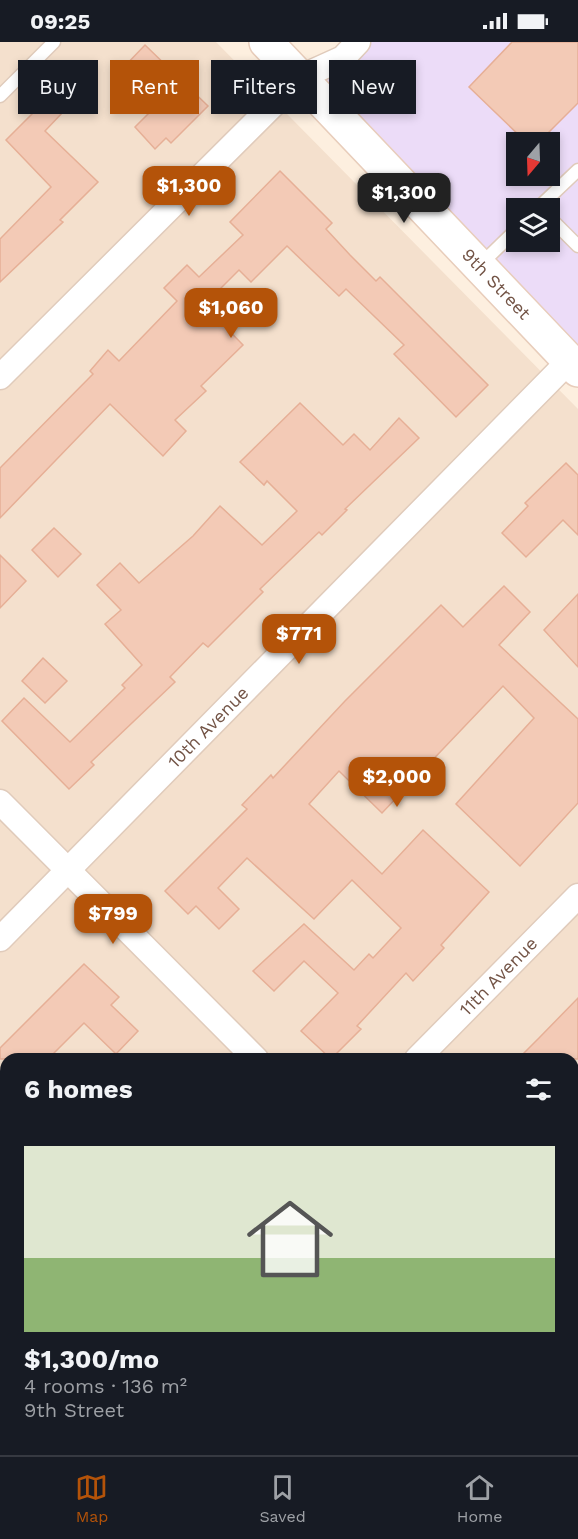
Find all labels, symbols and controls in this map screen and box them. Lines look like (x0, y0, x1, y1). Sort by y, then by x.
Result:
text: 09:25 (30, 9, 90, 34)
chip: Buy (18, 60, 98, 114)
chip: Rent (110, 60, 199, 114)
chip: Filters (211, 60, 317, 114)
chip: New (329, 60, 416, 114)
north arrow (506, 132, 560, 186)
map controls (506, 132, 560, 252)
pin: $1,300 (140, 166, 238, 217)
text: $1,300 (157, 173, 221, 197)
pin: $1,300 (355, 173, 453, 224)
text: $1,300 (372, 180, 436, 204)
button: layers (506, 198, 560, 252)
street label: 9th Street (458, 244, 536, 324)
pin: $1,060 (182, 288, 280, 339)
text: $1,060 (198, 295, 264, 319)
pin: $771 (263, 614, 335, 665)
text: $771 (276, 621, 322, 645)
street label: 10th Avenue (163, 682, 253, 772)
pin: $2,000 (348, 757, 446, 808)
text: $2,000 (363, 764, 432, 788)
pin: $799 (77, 894, 149, 945)
text: $799 (88, 901, 138, 925)
street label: 11th Avenue (455, 932, 541, 1020)
icon: filters (522, 1073, 555, 1106)
text: 6 homes (24, 1074, 133, 1104)
icon: home (236, 1185, 344, 1293)
text: $1,300/mo (24, 1344, 159, 1374)
text: 4 rooms · 136 m² (24, 1374, 187, 1398)
text: 9th Street (24, 1398, 124, 1422)
tab: Map (75, 1471, 108, 1526)
tab: Saved (259, 1471, 306, 1526)
tab: Home (457, 1471, 503, 1526)

